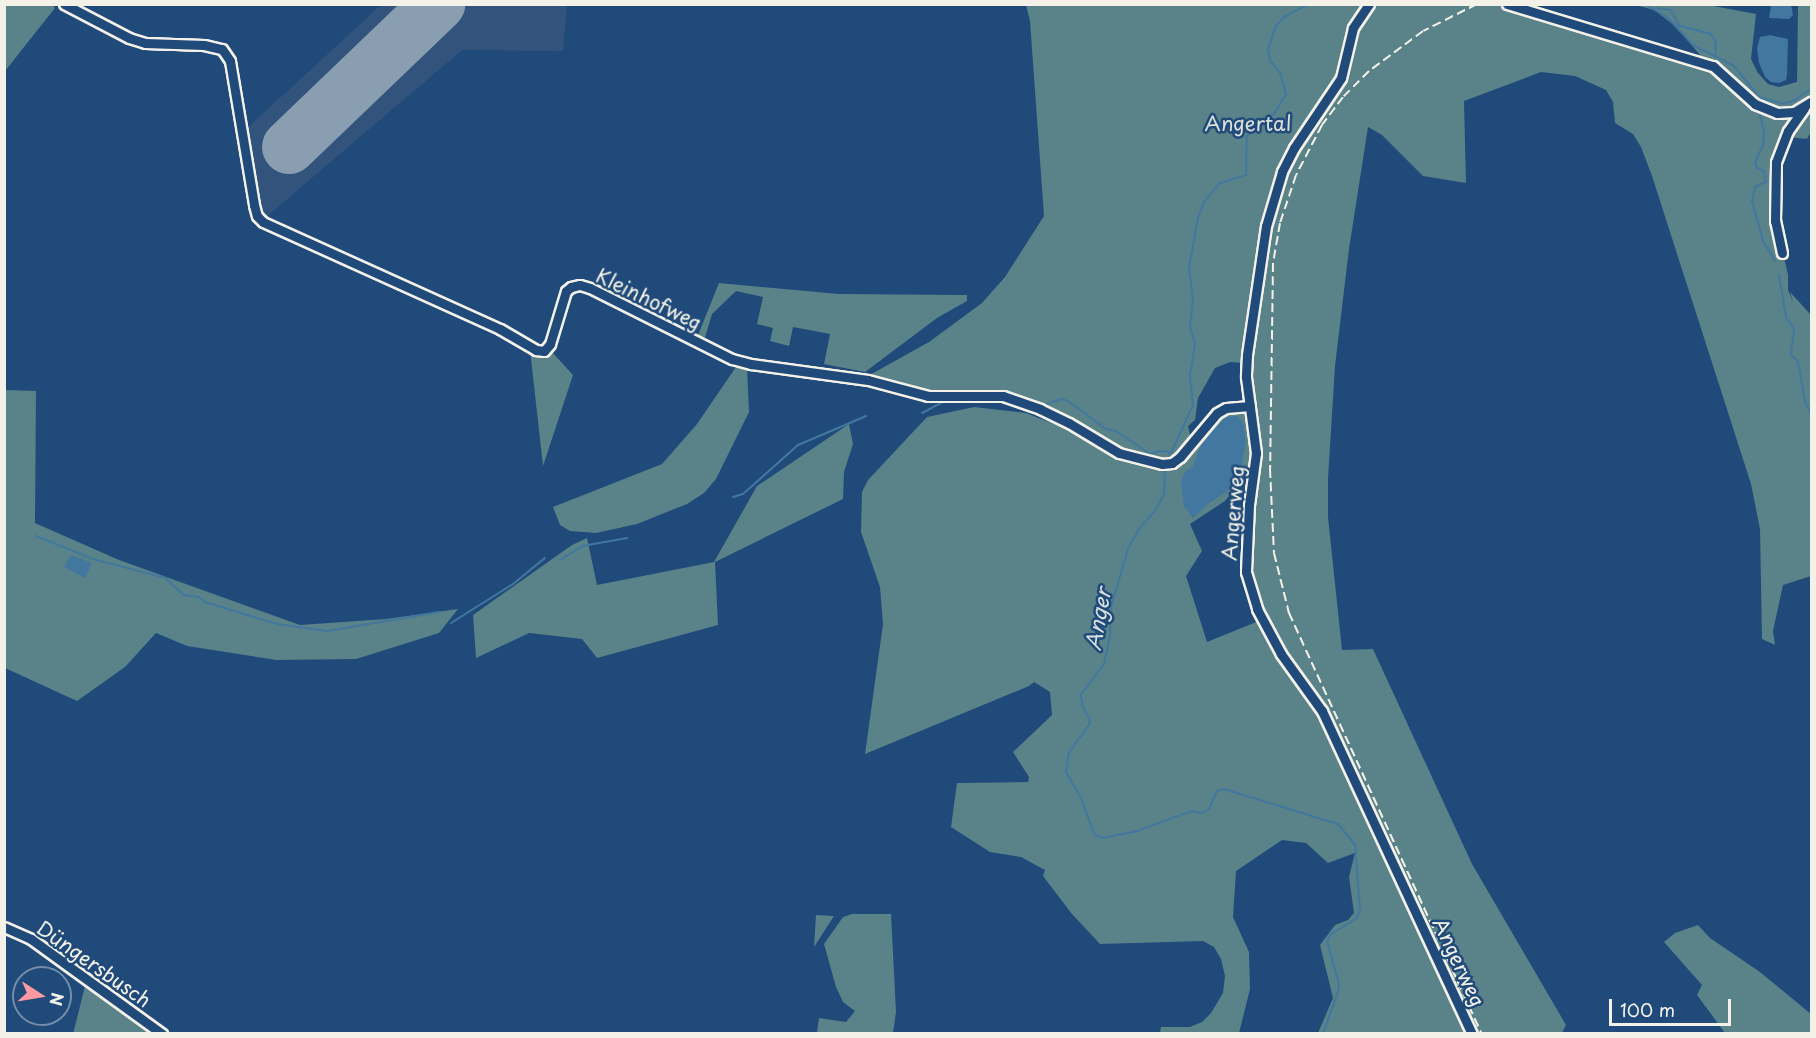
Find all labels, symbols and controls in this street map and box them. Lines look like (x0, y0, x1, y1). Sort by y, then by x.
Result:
park label: Angertal (1205, 111, 1291, 135)
street label: Kleinhofweg (592, 263, 706, 335)
street label: Angerweg (1217, 464, 1249, 562)
water label: Anger (1079, 586, 1115, 652)
street label: Angerweg (1428, 914, 1490, 1010)
street label: Düngersbusch (32, 916, 156, 1012)
north arrow (12, 966, 72, 1026)
scale bar (1612, 987, 1734, 1025)
text: N (45, 991, 71, 1008)
text: 100 m (1620, 996, 1675, 1023)

